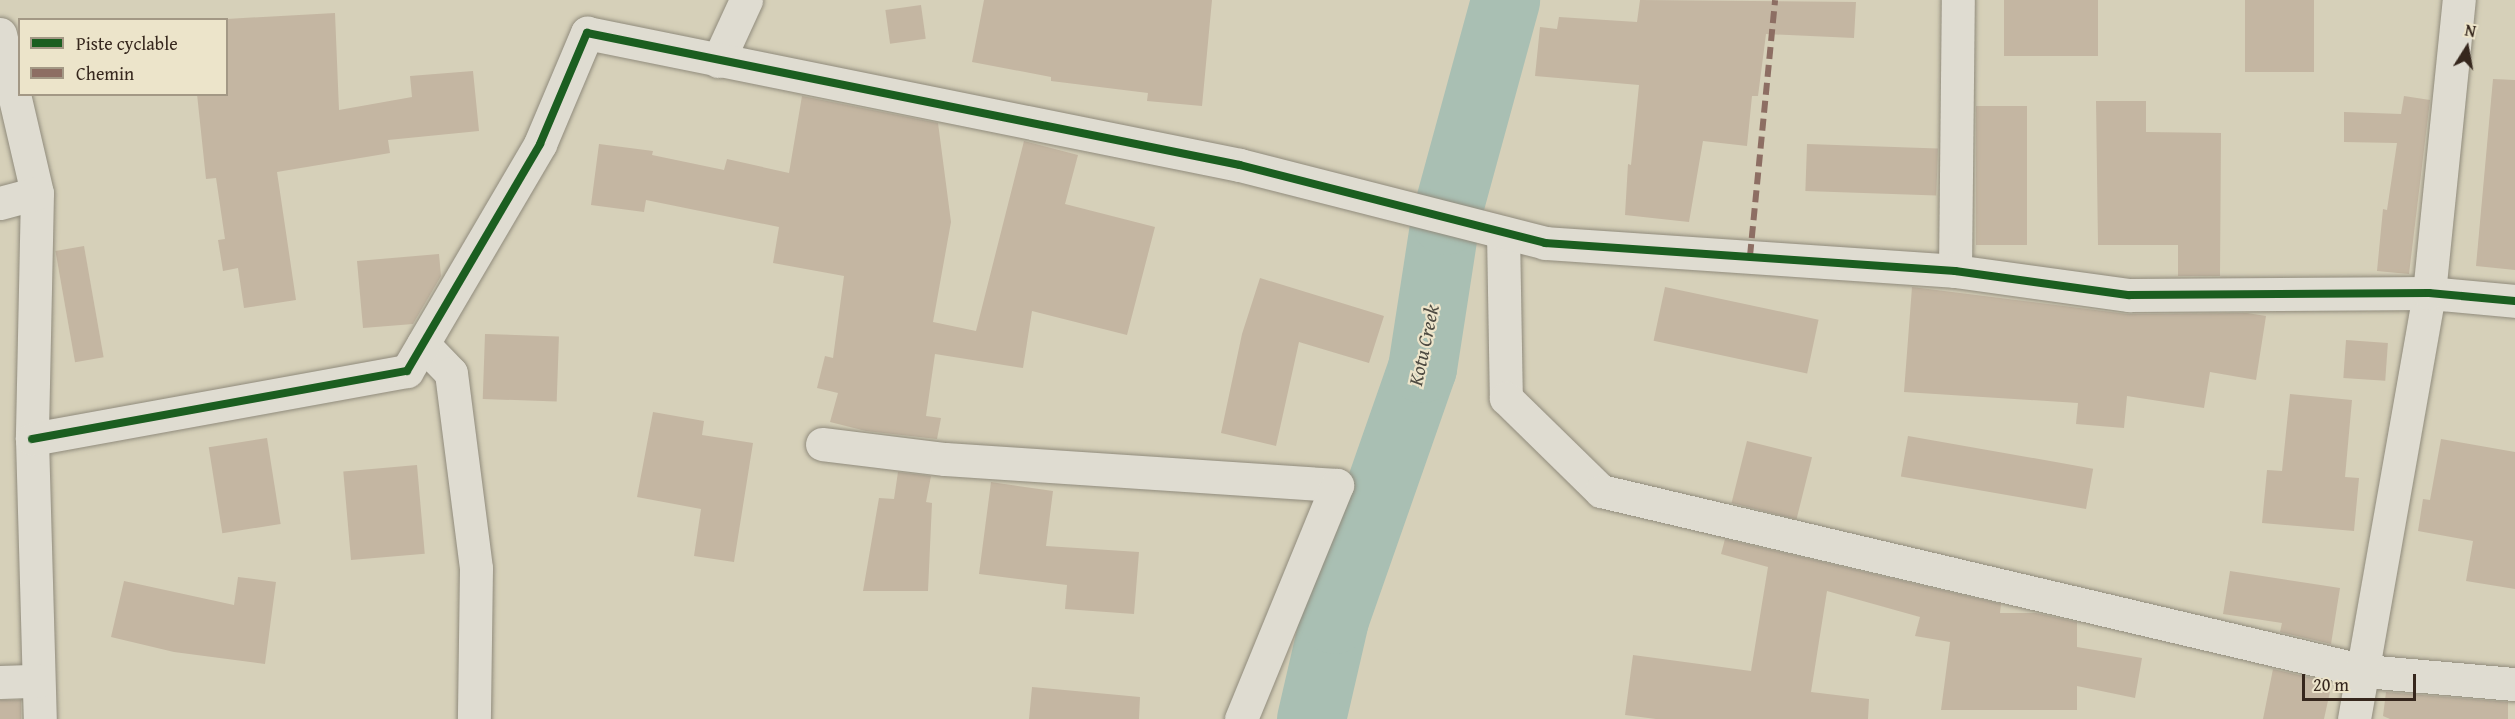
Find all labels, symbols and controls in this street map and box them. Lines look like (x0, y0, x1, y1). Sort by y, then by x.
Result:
legend (18, 18, 228, 96)
north arrow (2437, 18, 2497, 78)
text: N (2463, 18, 2478, 43)
text: Piste cyclable (76, 30, 178, 57)
text: Chemin (76, 60, 134, 87)
water label: Kotu Creek (1403, 302, 1443, 388)
scale bar (2305, 662, 2419, 700)
text: 20 m (2313, 671, 2349, 698)

